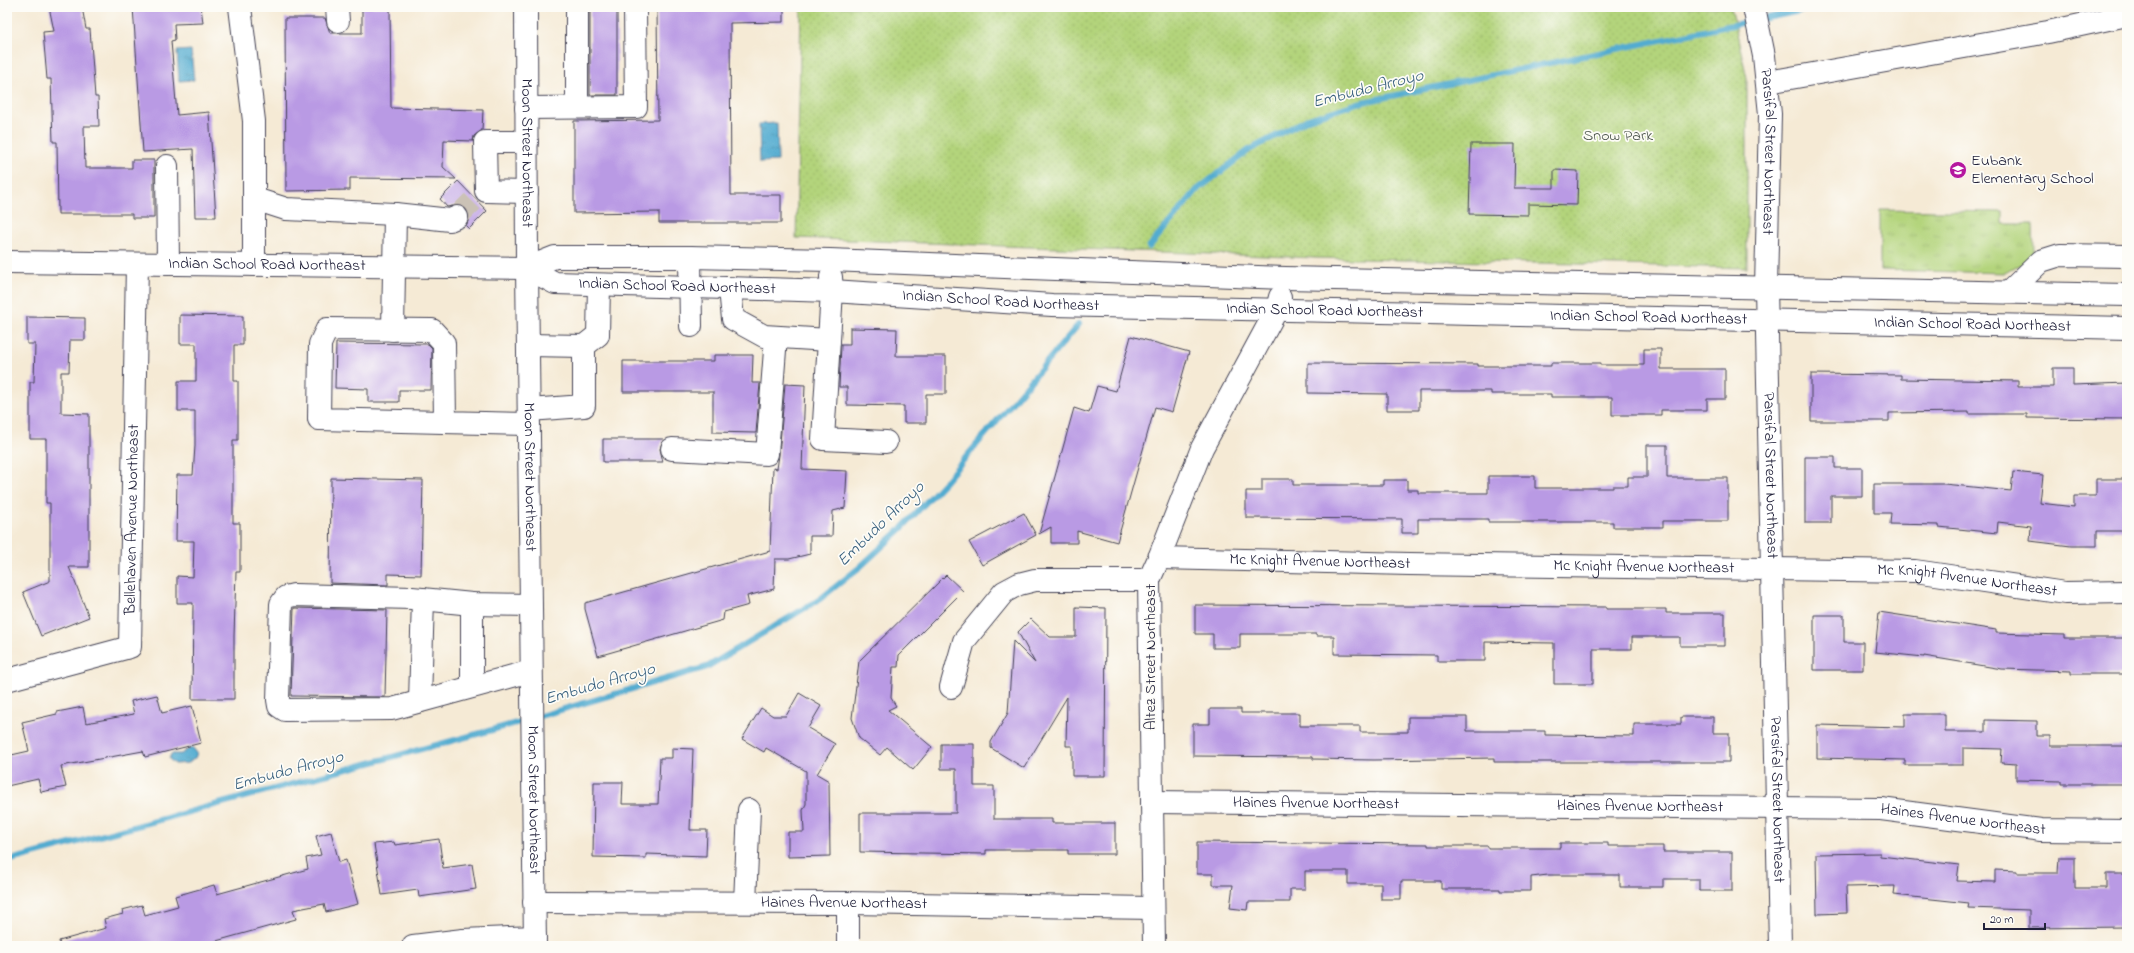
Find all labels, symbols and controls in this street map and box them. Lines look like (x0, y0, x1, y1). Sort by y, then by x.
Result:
water label: Embudo Arroyo (1310, 63, 1427, 116)
street label: Parsifal Street Northeast (1753, 67, 1782, 236)
street label: Moon Street Northeast (514, 78, 539, 228)
park label: Snow Park (1583, 124, 1654, 148)
place label: Eubank Elementary School (1971, 149, 2094, 191)
school or university icon: Eubank Elementary School (1948, 160, 1968, 180)
street label: Indian School Road Northeast (168, 252, 366, 278)
street label: Indian School Road Northeast (578, 272, 777, 301)
street label: Indian School Road Northeast (902, 283, 1100, 318)
street label: Indian School Road Northeast (1226, 297, 1424, 325)
street label: Indian School Road Northeast (1550, 304, 1748, 332)
street label: Indian School Road Northeast (1874, 311, 2072, 339)
street label: Parsifal Street Northeast (1756, 392, 1784, 560)
street label: Moon Street Northeast (517, 402, 542, 552)
street label: Bellehaven Avenue Northeast (119, 423, 146, 616)
water label: Embudo Arroyo (832, 475, 932, 573)
street label: Mc Knight Avenue Northeast (1229, 548, 1411, 576)
street label: Mc Knight Avenue Northeast (1553, 554, 1735, 581)
street label: Mc Knight Avenue Northeast (1877, 558, 2059, 604)
street label: Altez Street Northeast (1139, 583, 1163, 730)
water label: Embudo Arroyo (542, 656, 659, 713)
street label: Parsifal Street Northeast (1763, 716, 1791, 884)
street label: Moon Street Northeast (520, 725, 546, 875)
water label: Embudo Arroyo (230, 744, 347, 799)
street label: Haines Avenue Northeast (1233, 791, 1400, 816)
street label: Haines Avenue Northeast (1557, 794, 1724, 819)
street label: Haines Avenue Northeast (1879, 797, 2047, 842)
street label: Haines Avenue Northeast (761, 891, 928, 916)
scale bar (1984, 905, 2045, 931)
text: 20 m (1990, 911, 2013, 929)

